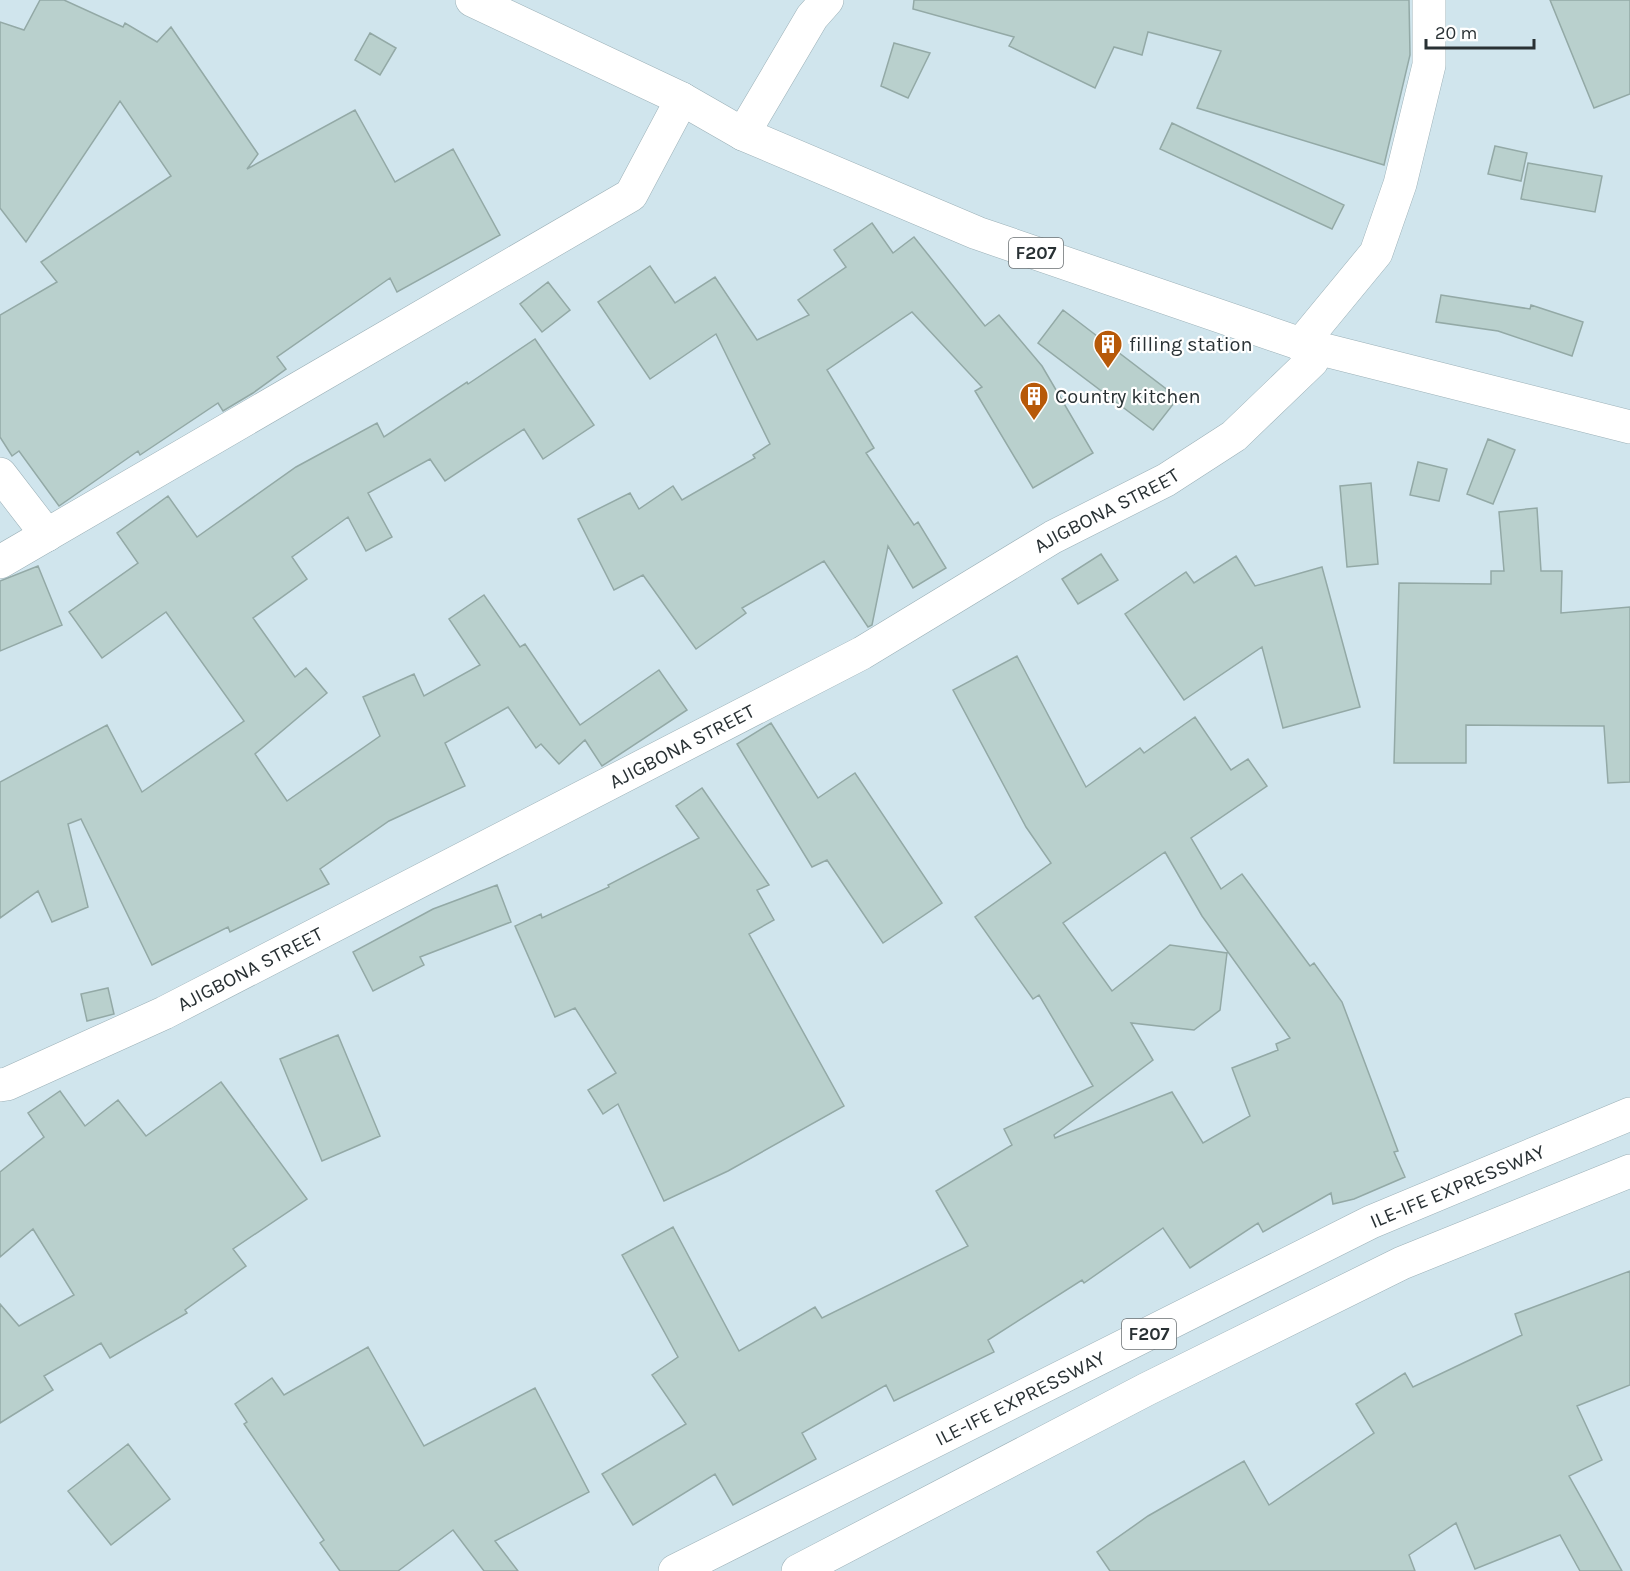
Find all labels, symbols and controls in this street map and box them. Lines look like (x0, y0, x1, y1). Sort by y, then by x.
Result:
scale bar (1426, 12, 1534, 50)
text: 20 m (1435, 22, 1477, 44)
road number: F207 (1009, 238, 1063, 268)
building icon: filling station (1092, 328, 1124, 370)
place label: filling station (1129, 333, 1253, 356)
building icon: Country kitchen (1018, 380, 1050, 422)
place label: Country kitchen (1055, 385, 1201, 408)
street label: AJIGBONA STREET (1030, 464, 1184, 558)
street label: AJIGBONA STREET (606, 699, 759, 793)
street label: AJIGBONA STREET (174, 922, 327, 1016)
street label: ILE-IFE EXPRESSWAY (1367, 1140, 1548, 1233)
road number: F207 (1122, 1319, 1176, 1349)
street label: ILE-IFE EXPRESSWAY (931, 1346, 1109, 1451)

